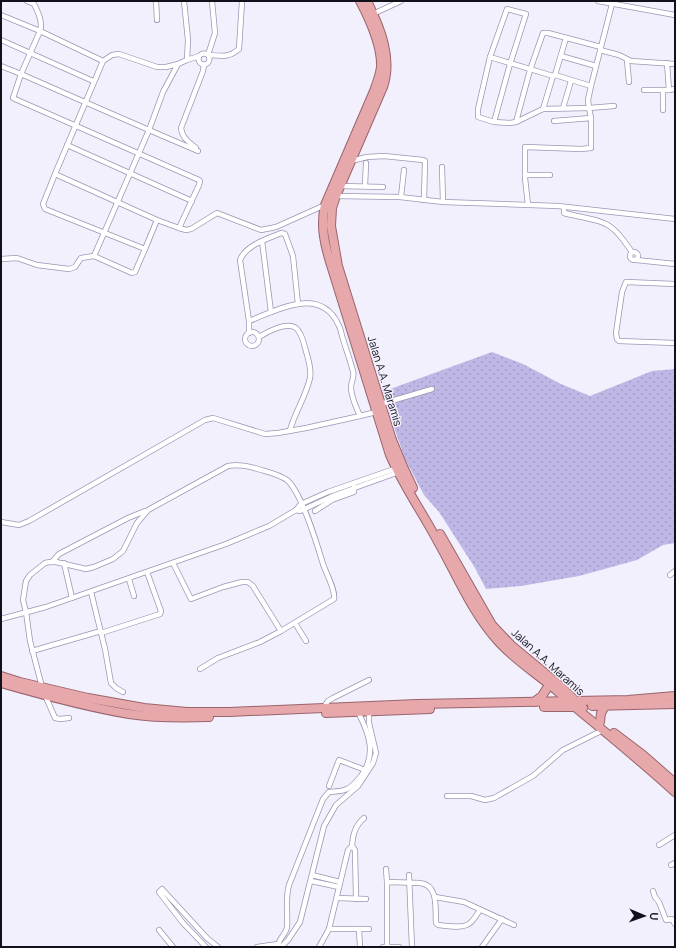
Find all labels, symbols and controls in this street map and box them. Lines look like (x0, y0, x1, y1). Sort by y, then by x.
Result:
street label: Jalan A.A. Maramis (365, 334, 406, 428)
street label: Jalan A.A. Maramis (509, 625, 588, 699)
north arrow (624, 896, 664, 936)
text: U (647, 912, 662, 921)

